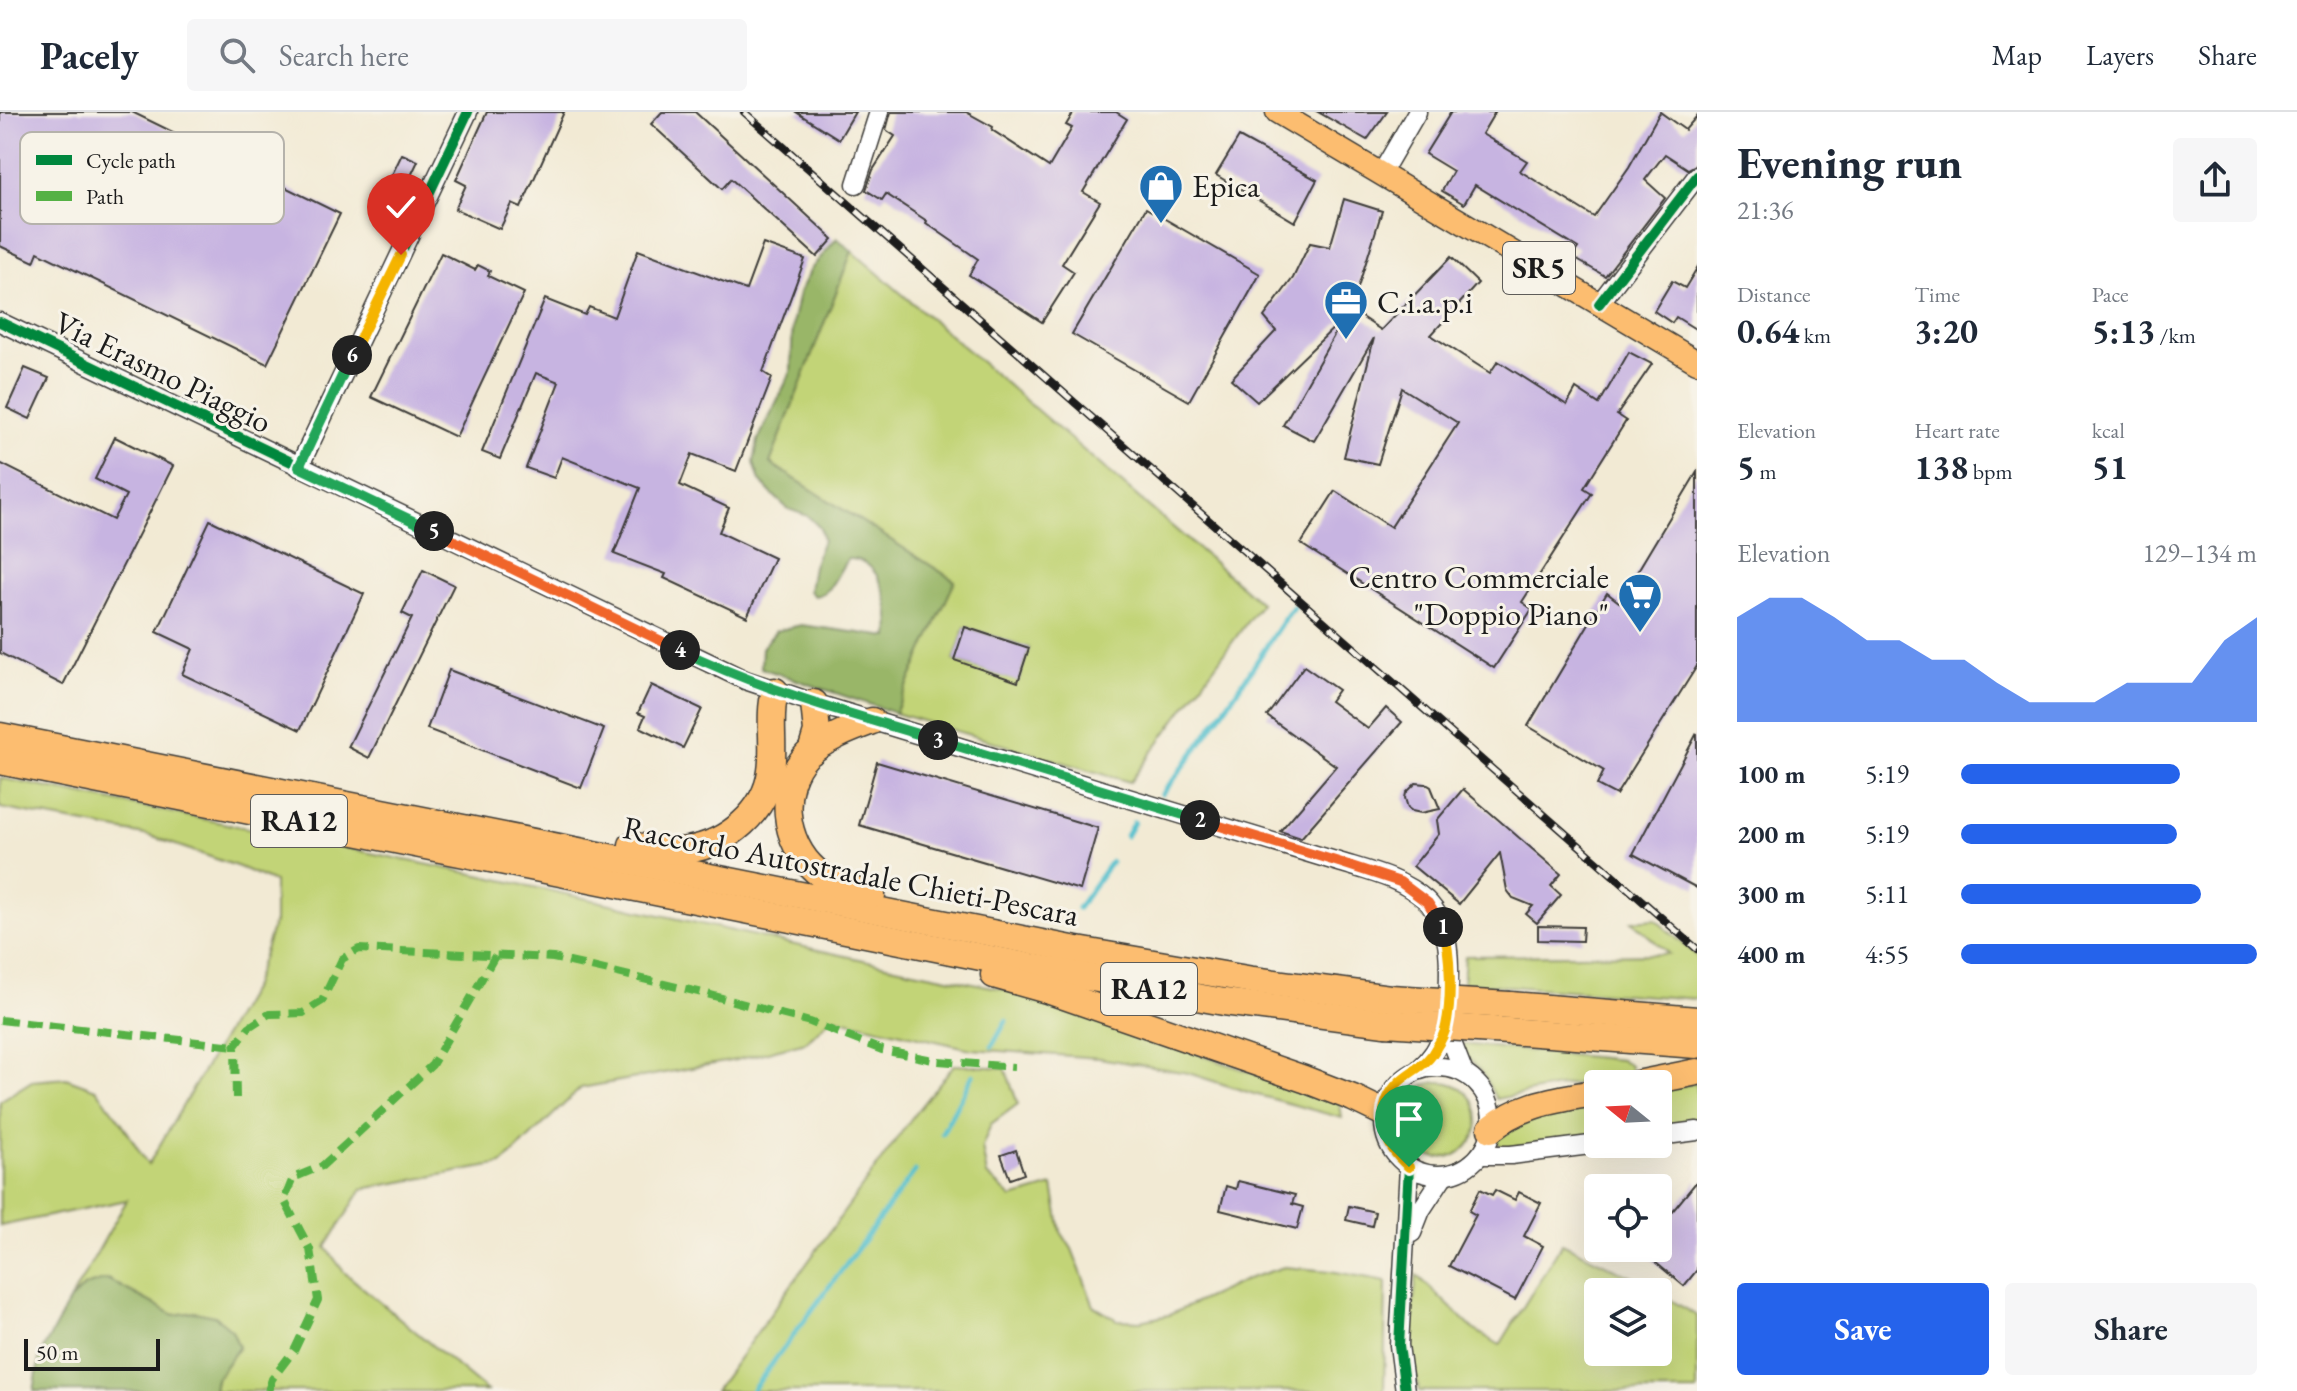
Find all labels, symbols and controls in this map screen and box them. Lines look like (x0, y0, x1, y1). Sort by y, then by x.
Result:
search box (187, 19, 747, 91)
text: Pacely (40, 31, 139, 80)
icon: search (215, 33, 259, 77)
text: Search here (279, 36, 409, 75)
text: Map (1992, 37, 2042, 73)
text: Layers (2086, 37, 2154, 73)
text: Share (2198, 37, 2257, 73)
legend (20, 132, 284, 224)
text: Evening run (1737, 134, 1962, 191)
button: share (2173, 138, 2257, 222)
text: Cycle path (86, 146, 176, 175)
shop icon: Epica (1137, 162, 1185, 225)
place label: Epica (1192, 165, 1260, 207)
pin (367, 173, 435, 255)
text: Path (86, 182, 124, 211)
icon: check (379, 185, 423, 229)
text: 21:36 (1737, 193, 1793, 227)
road number: SR5 (1503, 242, 1575, 294)
office icon: C.i.a.p.i (1322, 278, 1370, 341)
text: Distance (1737, 280, 1810, 309)
text: Time (1914, 280, 1960, 309)
text: Pace (2092, 280, 2129, 309)
place label: C.i.a.p.i (1377, 281, 1473, 323)
street label: Via Erasmo Piaggio (47, 301, 279, 443)
text: 0.64 (1737, 309, 1799, 353)
text: 3:20 (1914, 309, 1978, 353)
text: 5:13 (2092, 309, 2155, 353)
text: km (1799, 321, 1831, 350)
text: /km (2155, 321, 2196, 350)
pin: 6 (332, 335, 372, 375)
text: 6 (346, 340, 358, 369)
text: Elevation (1737, 416, 1816, 445)
text: Heart rate (1914, 416, 2000, 445)
text: kcal (2092, 416, 2125, 445)
text: 5 (1737, 445, 1755, 489)
text: 138 (1914, 445, 1968, 489)
text: 51 (2092, 445, 2128, 489)
text: m (1755, 457, 1777, 486)
text: bpm (1968, 457, 2013, 486)
pin: 5 (414, 511, 454, 551)
text: 5 (428, 516, 440, 545)
text: Elevation (1737, 536, 1831, 570)
text: 129–134 m (2142, 536, 2257, 570)
place label: Centro Commerciale "Doppio Piano" (1349, 556, 1609, 635)
supermarket icon: Centro Commerciale "Doppio Piano" (1616, 571, 1664, 634)
pin: 4 (660, 630, 700, 670)
text: 4 (674, 635, 686, 664)
pin: 3 (918, 720, 958, 760)
text: 3 (932, 725, 944, 754)
text: 100 m (1737, 757, 1805, 791)
text: 5:19 (1865, 757, 1909, 791)
road number: RA12 (251, 795, 347, 847)
pin: 2 (1180, 800, 1220, 840)
text: 2 (1194, 805, 1206, 834)
street label: Raccordo Autostradale Chieti-Pescara (620, 806, 1083, 936)
text: 200 m (1737, 817, 1805, 851)
text: 5:19 (1865, 817, 1909, 851)
text: 300 m (1737, 877, 1805, 911)
text: 5:11 (1865, 877, 1909, 911)
pin: 1 (1423, 907, 1463, 947)
text: 1 (1437, 912, 1449, 941)
text: 400 m (1737, 937, 1805, 971)
text: 4:55 (1865, 937, 1909, 971)
road number: RA12 (1101, 963, 1197, 1015)
north arrow (1584, 1070, 1672, 1158)
map controls (1584, 1070, 1672, 1366)
pin (1375, 1085, 1443, 1167)
icon: arrive (1387, 1097, 1431, 1141)
button: locate (1584, 1174, 1672, 1262)
button: layers (1584, 1278, 1672, 1366)
button: Save (1737, 1283, 1989, 1375)
button: Share (2005, 1283, 2257, 1375)
scale bar (24, 1335, 160, 1371)
text: 50 m (36, 1338, 79, 1367)

